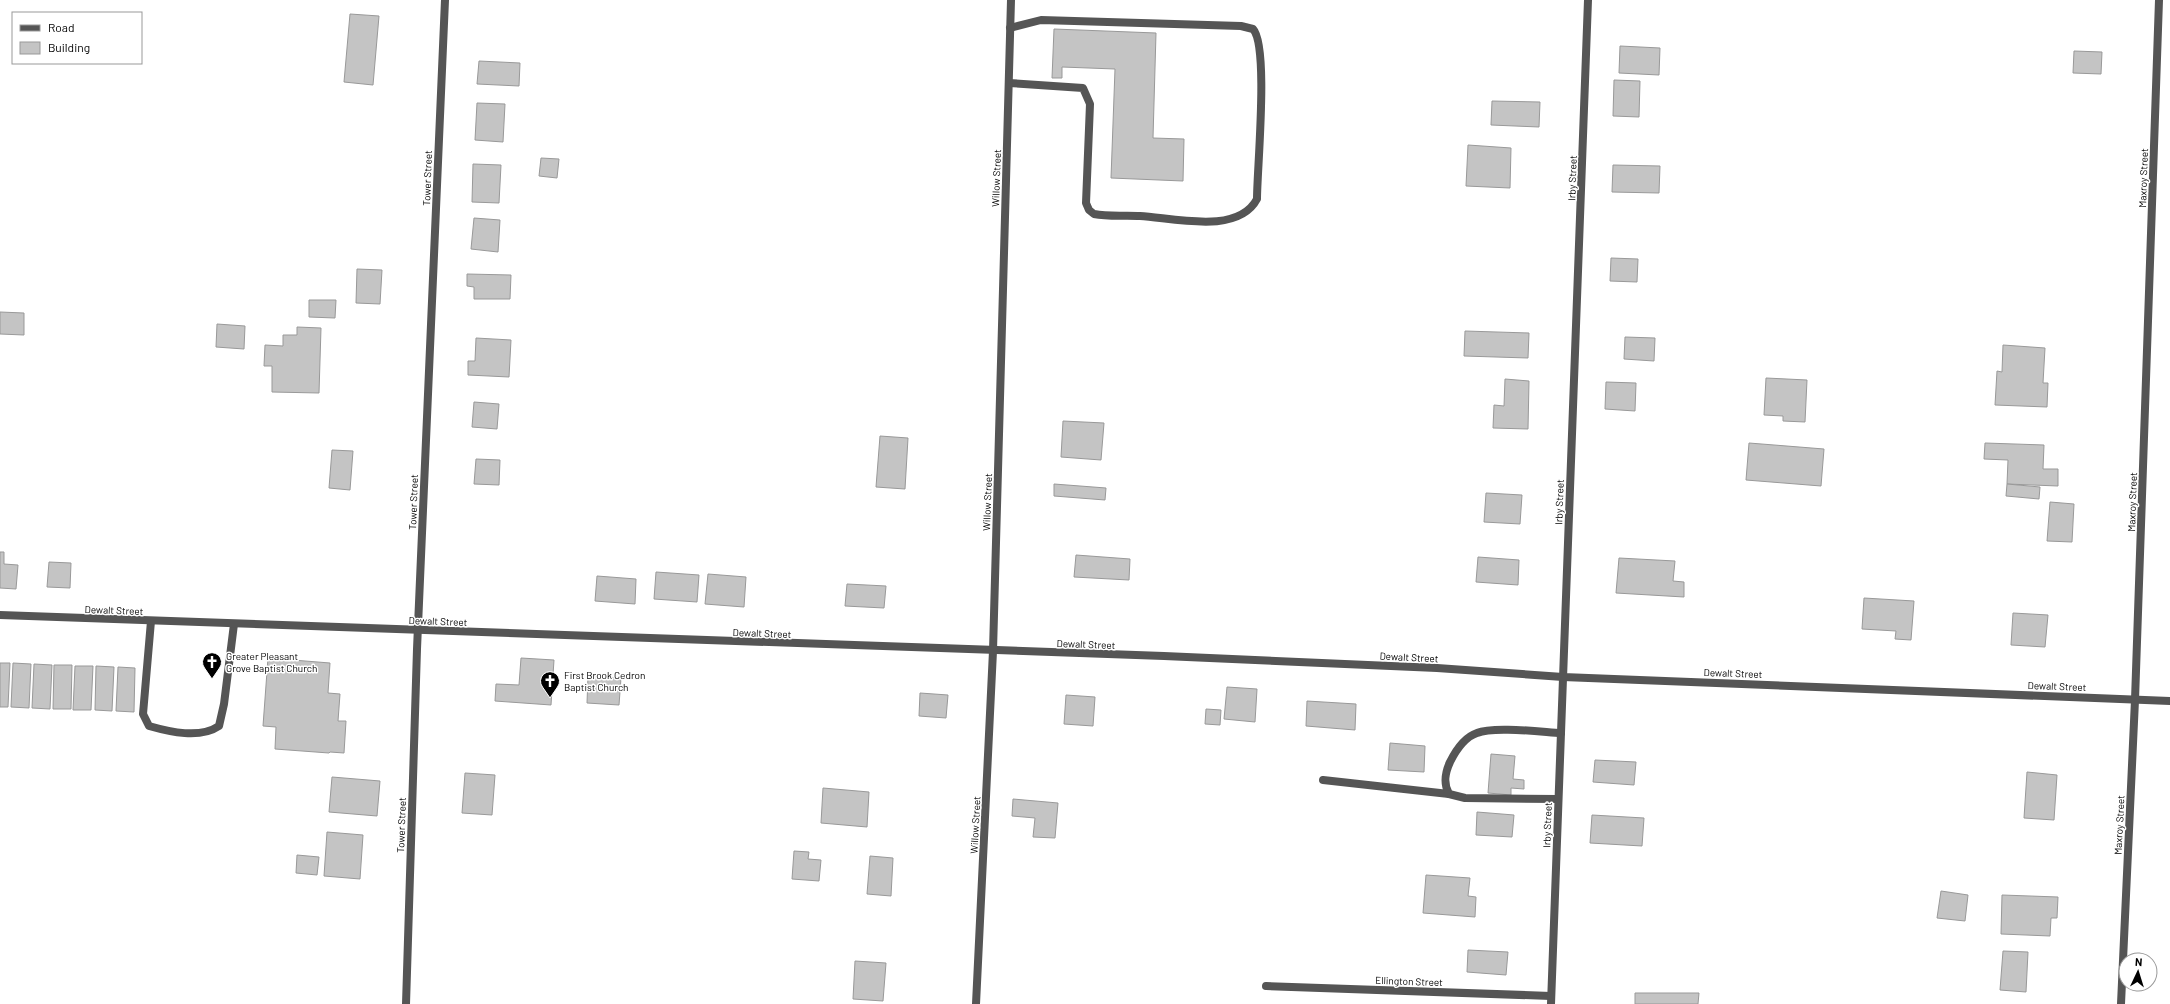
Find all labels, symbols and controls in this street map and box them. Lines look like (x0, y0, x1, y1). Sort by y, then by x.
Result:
legend (12, 12, 142, 64)
text: Road (48, 20, 75, 34)
text: Building (48, 40, 90, 54)
street label: Maxroy Street (2136, 148, 2150, 208)
street label: Willow Street (989, 149, 1003, 207)
street label: Tower Street (420, 150, 434, 206)
street label: Irby Street (1565, 155, 1579, 201)
street label: Maxroy Street (2125, 472, 2139, 532)
street label: Willow Street (980, 473, 994, 531)
street label: Tower Street (406, 474, 420, 530)
street label: Irby Street (1552, 479, 1566, 525)
street label: Dewalt Street (84, 603, 144, 617)
street label: Dewalt Street (408, 614, 468, 628)
street label: Dewalt Street (732, 626, 792, 640)
street label: Dewalt Street (1056, 637, 1116, 651)
street label: Dewalt Street (1379, 649, 1439, 665)
place label: Greater Pleasant Grove Baptist Church (226, 650, 317, 674)
church icon: Greater Pleasant Grove Baptist Church (201, 651, 223, 679)
street label: Dewalt Street (1703, 666, 1763, 680)
place label: First Brook Cedron Baptist Church (564, 669, 645, 693)
church icon: First Brook Cedron Baptist Church (539, 670, 561, 698)
street label: Dewalt Street (2027, 679, 2087, 693)
street label: Maxroy Street (2111, 794, 2127, 855)
street label: Willow Street (967, 796, 983, 854)
street label: Tower Street (394, 797, 408, 853)
street label: Irby Street (1540, 802, 1554, 848)
north arrow (2118, 952, 2158, 992)
text: N (2135, 955, 2143, 968)
street label: Ellington Street (1375, 974, 1443, 988)

